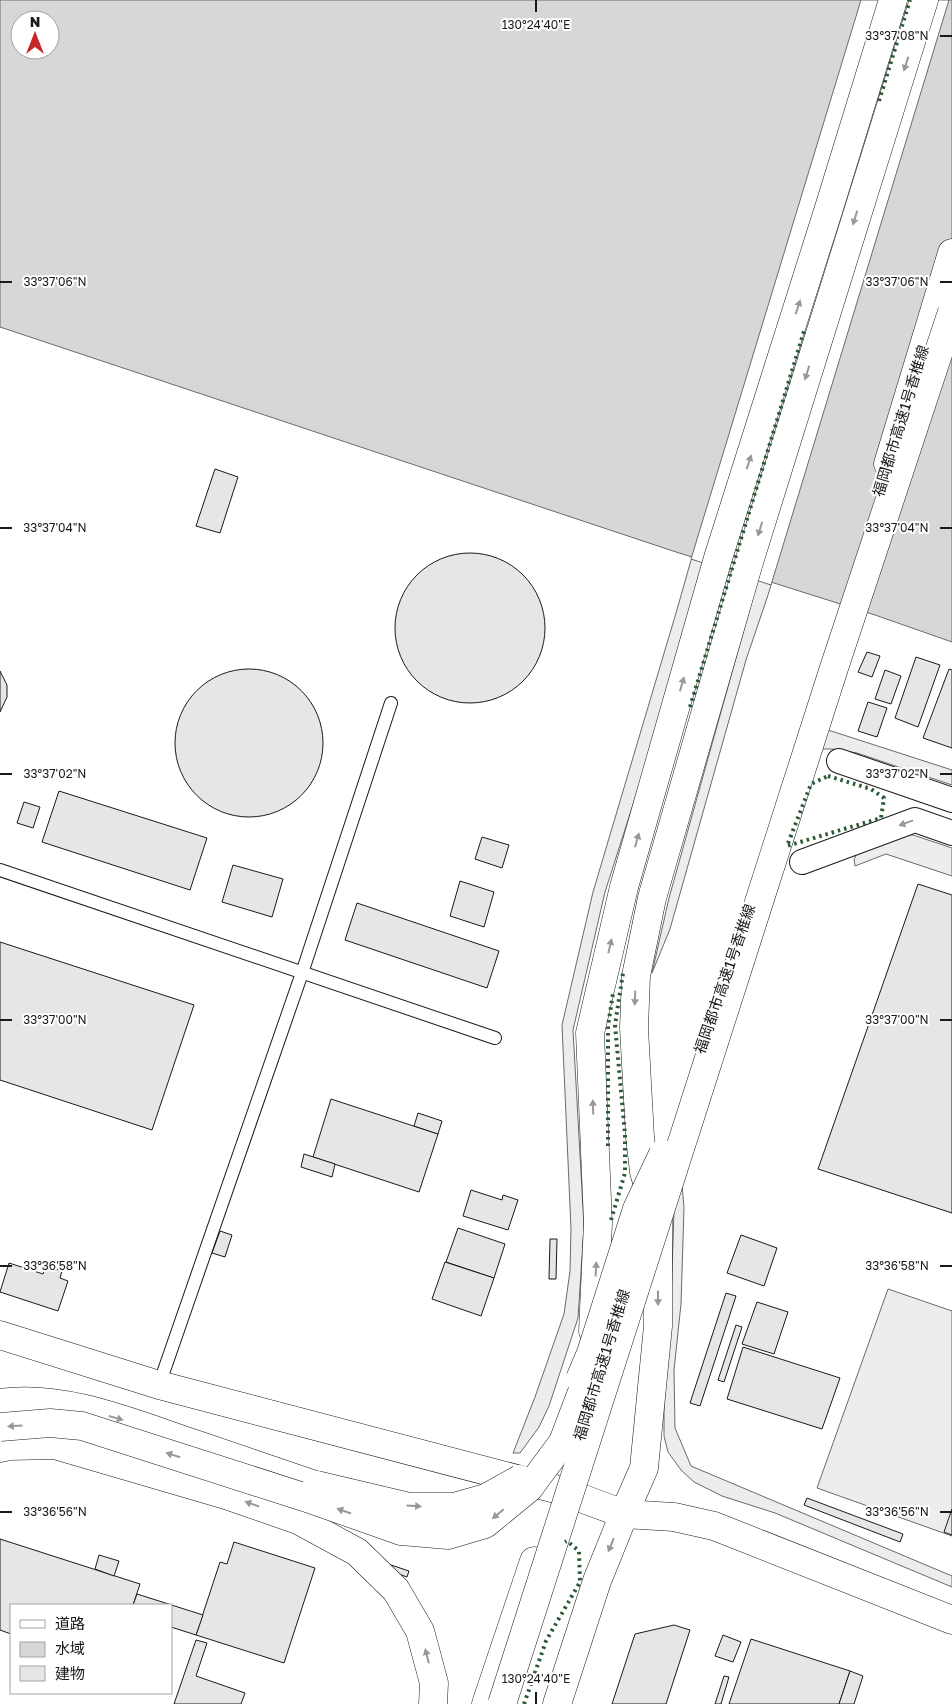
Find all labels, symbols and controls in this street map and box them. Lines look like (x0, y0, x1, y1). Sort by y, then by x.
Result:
north arrow (10, 10, 60, 60)
text: N (30, 13, 40, 30)
text: 130°24'40"E (502, 17, 570, 32)
text: 33°37'08"N (865, 28, 929, 43)
one-way arrow (901, 56, 909, 71)
one-way arrow (851, 211, 859, 226)
text: 33°37'06"N (23, 274, 87, 289)
text: 33°37'06"N (865, 274, 929, 289)
one-way arrow (795, 299, 802, 314)
street label: 福岡都市高速1号香椎線 (868, 343, 932, 499)
one-way arrow (803, 366, 811, 381)
one-way arrow (746, 454, 753, 469)
text: 33°37'04"N (23, 520, 87, 535)
text: 33°37'04"N (865, 520, 929, 535)
one-way arrow (755, 521, 763, 536)
one-way arrow (678, 677, 686, 692)
text: 33°37'02"N (24, 766, 86, 781)
text: 33°37'02"N (866, 766, 928, 781)
one-way arrow (898, 819, 913, 827)
one-way arrow (633, 833, 641, 848)
street label: 福岡都市高速1号香椎線 (690, 901, 758, 1056)
one-way arrow (606, 939, 614, 954)
one-way arrow (631, 990, 639, 1006)
text: 33°37'00"N (23, 1012, 87, 1027)
text: 33°37'00"N (865, 1012, 929, 1027)
one-way arrow (588, 1098, 596, 1114)
text: 33°36'58"N (23, 1258, 87, 1273)
text: 33°36'58"N (865, 1258, 929, 1273)
one-way arrow (592, 1261, 600, 1277)
street label: 福岡都市高速1号香椎線 (569, 1287, 633, 1443)
one-way arrow (654, 1290, 662, 1306)
one-way arrow (109, 1415, 124, 1423)
one-way arrow (6, 1422, 22, 1430)
one-way arrow (165, 1451, 180, 1459)
one-way arrow (244, 1500, 259, 1508)
one-way arrow (406, 1503, 422, 1511)
text: 33°36'56"N (23, 1504, 87, 1519)
text: 33°36'56"N (865, 1504, 929, 1519)
one-way arrow (336, 1507, 351, 1514)
one-way arrow (491, 1509, 504, 1520)
one-way arrow (607, 1538, 615, 1552)
legend (10, 1604, 172, 1694)
text: 道路 (55, 1614, 85, 1632)
text: 水域 (55, 1639, 85, 1657)
one-way arrow (422, 1649, 430, 1664)
text: 建物 (55, 1664, 85, 1682)
text: 130°24'40"E (502, 1671, 570, 1686)

